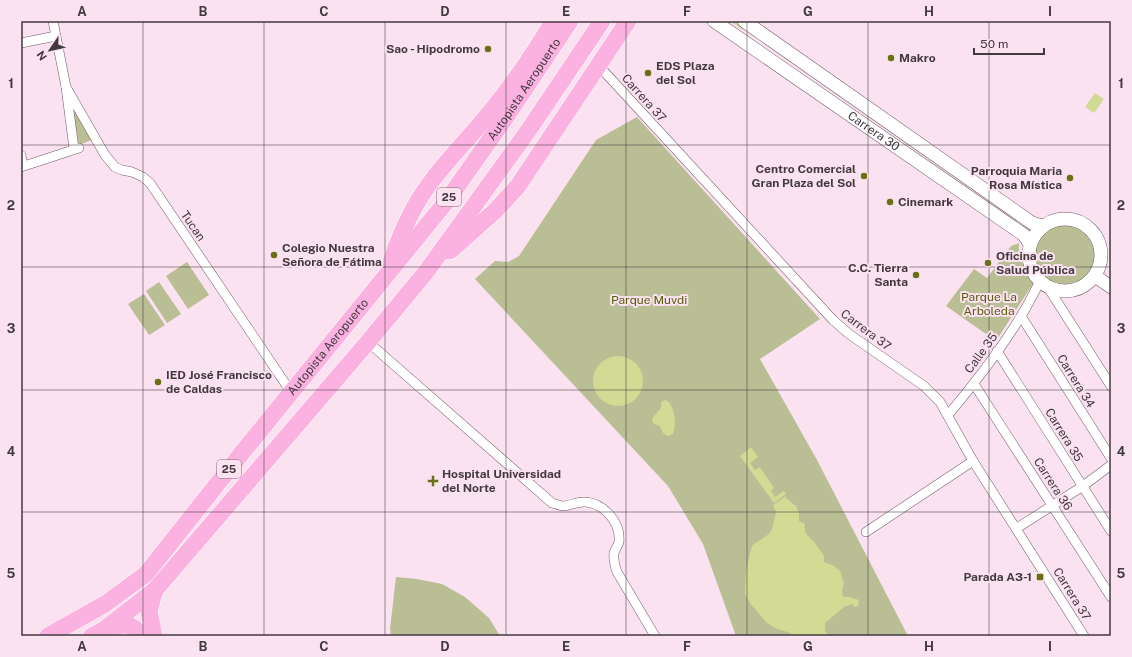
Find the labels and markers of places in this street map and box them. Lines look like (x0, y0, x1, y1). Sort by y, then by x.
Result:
place label: Sao - Hipodromo (386, 42, 480, 56)
marker: Sao - Hipodromo (483, 44, 493, 54)
place label: Makro (899, 51, 936, 65)
marker: Makro (886, 53, 896, 63)
place label: EDS Plaza del Sol (656, 59, 715, 87)
marker: EDS Plaza del Sol (643, 68, 653, 78)
place label: Centro Comercial Gran Plaza del Sol (752, 162, 856, 190)
place label: Parroquia Maria Rosa Mística (971, 164, 1062, 192)
marker: Centro Comercial Gran Plaza del Sol (859, 171, 869, 181)
marker: Parroquia Maria Rosa Mística (1065, 173, 1075, 183)
place label: Cinemark (898, 195, 953, 209)
marker: Cinemark (885, 197, 895, 207)
place label: Colegio Nuestra Señora de Fátima (282, 241, 382, 269)
place label: Oficina de Salud Pública (996, 249, 1075, 277)
marker: Colegio Nuestra Señora de Fátima (269, 250, 279, 260)
marker: Oficina de Salud Pública (983, 258, 993, 268)
place label: C.C. Tierra Santa (848, 261, 908, 289)
marker: C.C. Tierra Santa (911, 270, 921, 280)
place label: IED José Francisco de Caldas (166, 368, 272, 396)
marker: IED José Francisco de Caldas (153, 377, 163, 387)
place label: Hospital Universidad del Norte (442, 467, 561, 495)
marker: Hospital Universidad del Norte (427, 475, 439, 487)
place label: Parada A3-1 (963, 570, 1032, 584)
marker: Parada A3-1 (1035, 572, 1045, 582)

